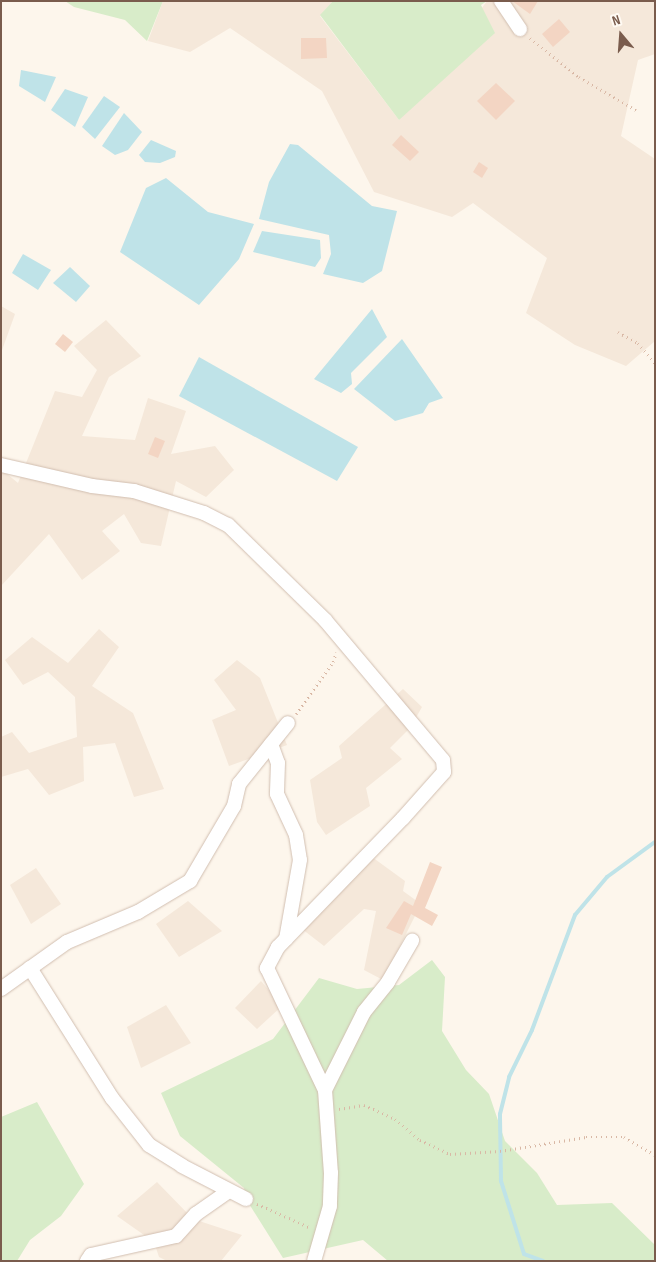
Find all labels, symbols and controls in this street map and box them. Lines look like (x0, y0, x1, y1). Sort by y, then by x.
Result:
north arrow (596, 10, 646, 60)
text: N (610, 11, 622, 30)

